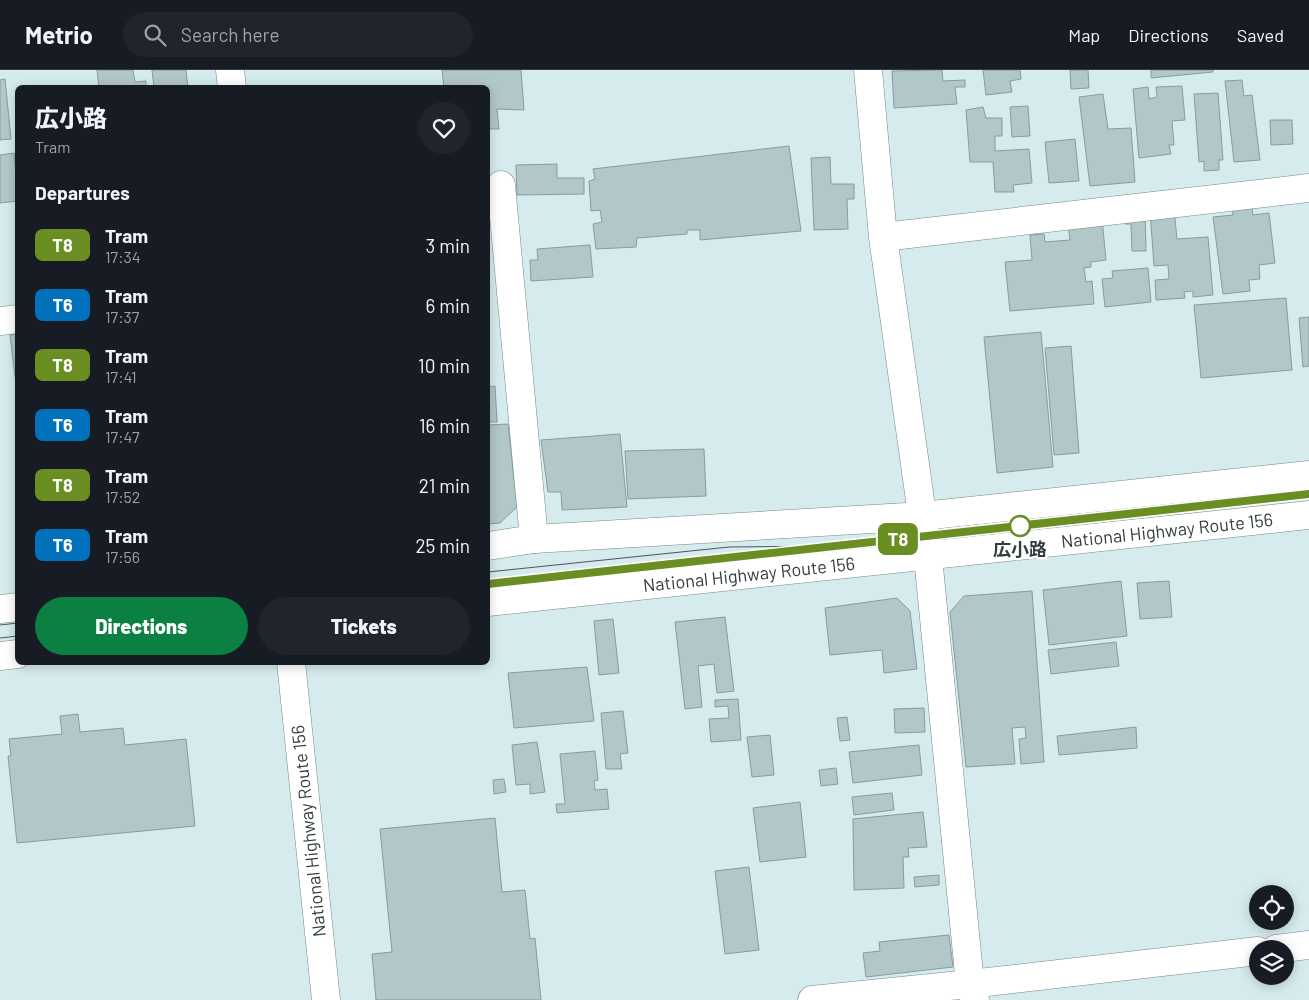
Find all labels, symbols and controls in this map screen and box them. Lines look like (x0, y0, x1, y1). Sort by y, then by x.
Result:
search box (123, 12, 473, 57)
text: Metrio (25, 20, 93, 49)
icon: search (141, 21, 169, 49)
text: Search here (181, 23, 280, 46)
text: Map (1068, 24, 1100, 46)
text: Directions (1128, 24, 1209, 46)
text: Saved (1237, 24, 1284, 46)
button: heart (418, 102, 470, 154)
text: 広小路 (35, 103, 107, 132)
text: Tram (35, 137, 70, 156)
text: Departures (35, 181, 130, 204)
text: Tram (105, 224, 148, 247)
text: T8 (52, 234, 73, 256)
text: 3 min (426, 234, 470, 257)
text: 17:34 (105, 247, 141, 266)
text: Tram (105, 284, 148, 307)
text: T6 (52, 294, 73, 316)
text: 6 min (426, 294, 470, 317)
text: 17:37 (105, 307, 139, 326)
text: Tram (105, 344, 148, 367)
text: T8 (52, 354, 73, 376)
text: 10 min (418, 354, 470, 377)
text: 17:41 (105, 367, 137, 386)
text: Tram (105, 404, 148, 427)
text: T6 (52, 414, 73, 436)
text: 16 min (419, 414, 470, 437)
text: 17:47 (105, 427, 140, 446)
text: Tram (105, 464, 148, 487)
text: T8 (52, 474, 73, 496)
text: 21 min (419, 474, 470, 497)
text: 17:52 (105, 487, 140, 506)
street label: National Highway Route 156 (1060, 508, 1274, 552)
marker: 広小路 (1009, 515, 1031, 537)
line badge: T8 (876, 523, 920, 555)
text: Tram (105, 524, 148, 547)
text: T8 (888, 528, 908, 550)
text: T6 (52, 534, 73, 556)
text: 25 min (415, 534, 470, 557)
place label: 広小路 (993, 538, 1047, 560)
text: 17:56 (105, 547, 140, 566)
street label: National Highway Route 156 (642, 552, 856, 596)
button: Directions (35, 597, 248, 655)
button: Tickets (258, 597, 470, 655)
street label: National Highway Route 156 (286, 724, 330, 938)
map controls (1249, 885, 1294, 985)
button: locate (1249, 885, 1294, 930)
button: layers (1249, 940, 1294, 985)

